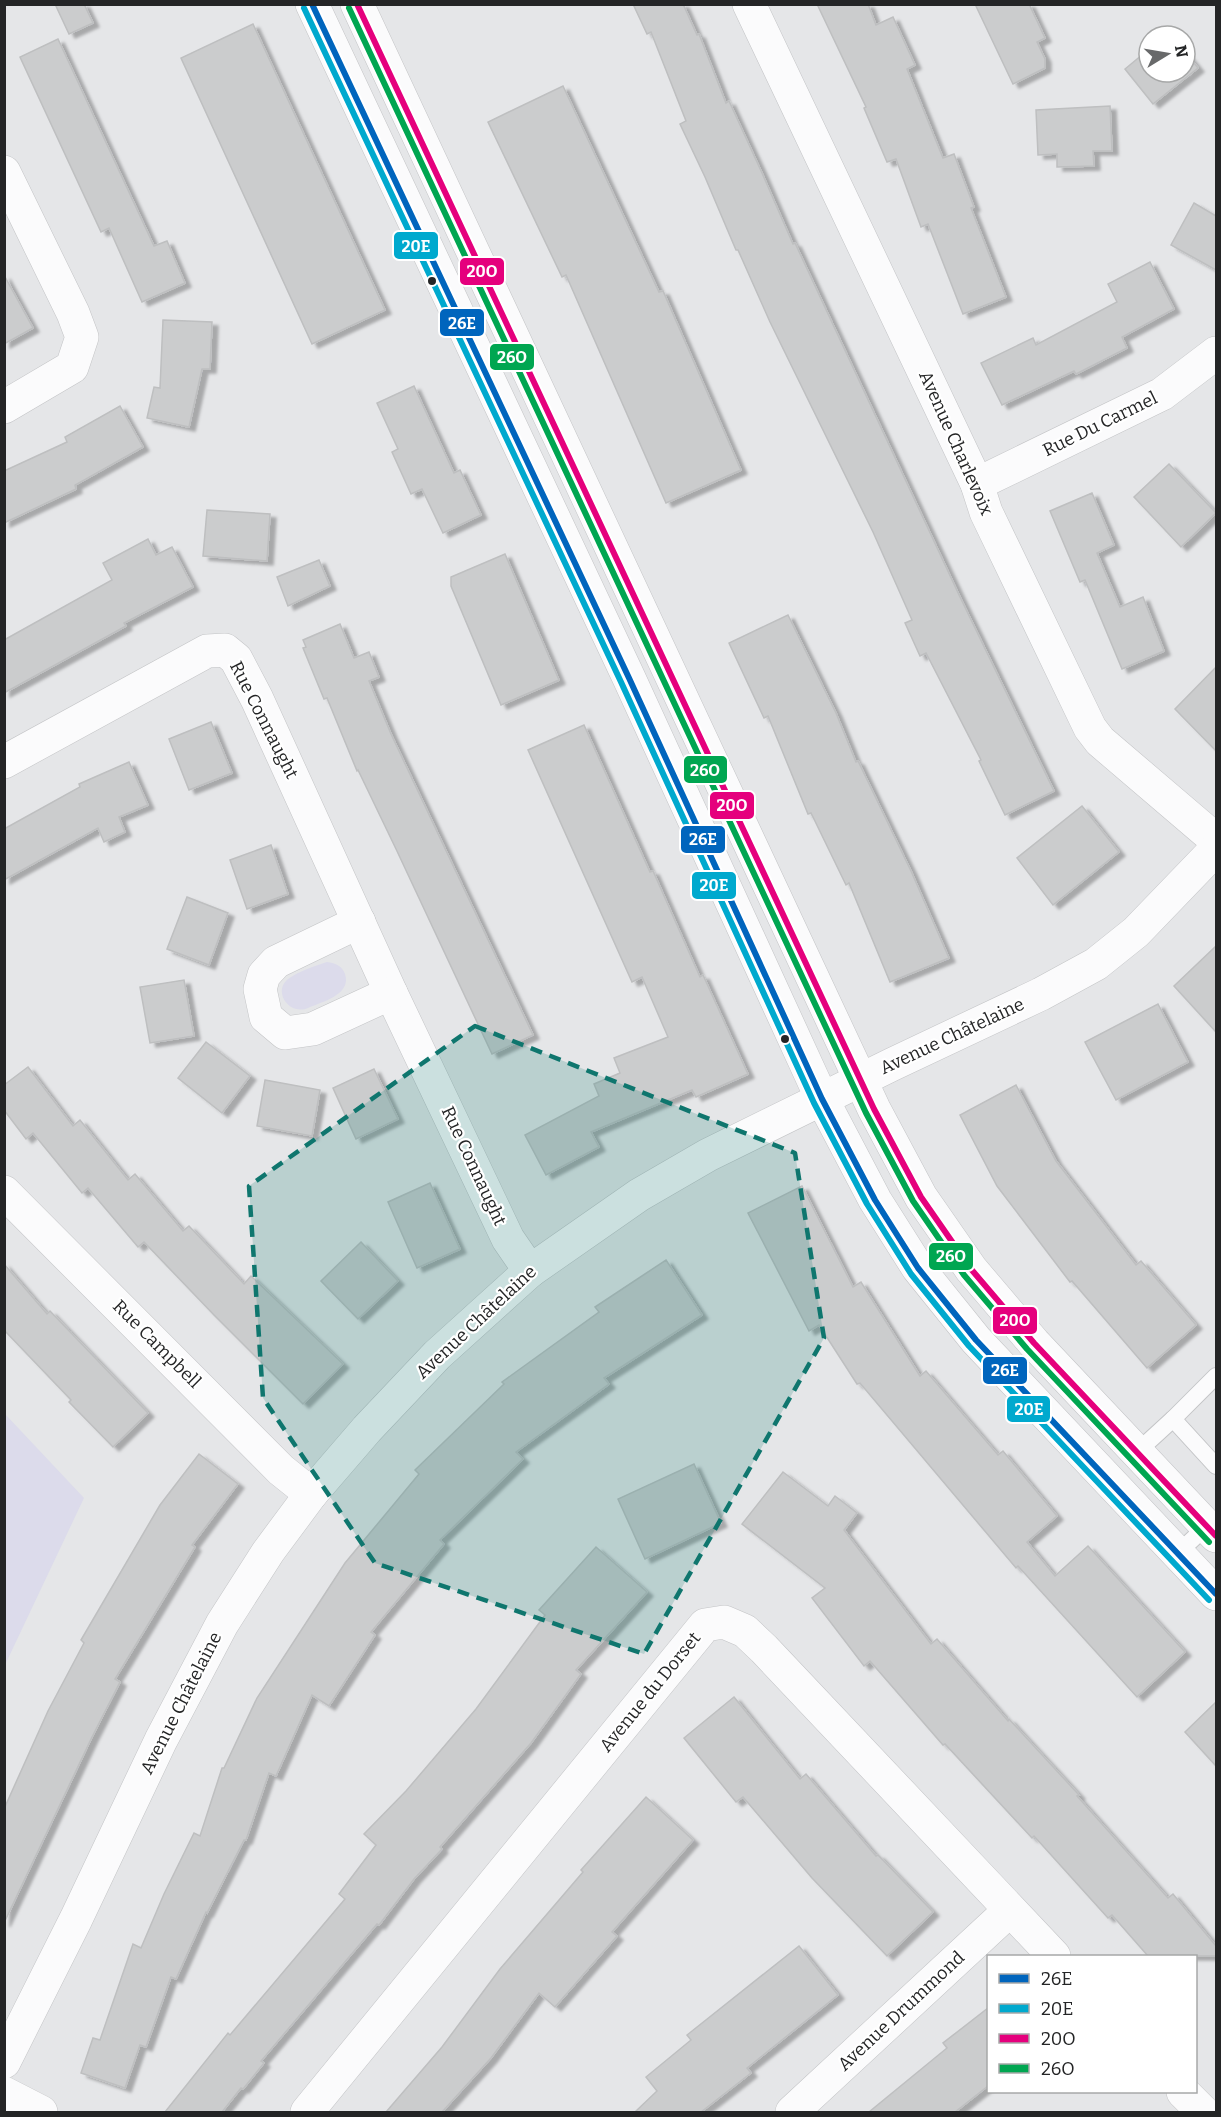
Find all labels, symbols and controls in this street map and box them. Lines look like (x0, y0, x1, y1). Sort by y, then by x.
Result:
north arrow (1137, 24, 1197, 84)
text: N (1171, 43, 1192, 59)
line badge: 20E (393, 231, 439, 260)
text: 20E (402, 237, 430, 256)
line badge: 20O (459, 257, 505, 286)
text: 20O (467, 262, 498, 281)
unlabelled marker (426, 275, 438, 287)
line badge: 26E (439, 308, 485, 337)
text: 26E (448, 314, 476, 333)
line badge: 26O (489, 343, 535, 371)
text: 26O (497, 348, 527, 367)
street label: Avenue Charlevoix (914, 367, 998, 519)
street label: Rue Du Carmel (1039, 387, 1161, 461)
street label: Rue Connaught (225, 658, 303, 783)
line badge: 26O (683, 755, 728, 784)
text: 26O (690, 761, 720, 780)
line badge: 20O (709, 791, 755, 820)
text: 20O (717, 796, 748, 815)
line badge: 26E (680, 825, 726, 854)
text: 26E (689, 830, 717, 849)
line badge: 20E (691, 871, 737, 900)
text: 20E (700, 876, 728, 895)
street label: Avenue Châtelaine (876, 993, 1028, 1079)
unlabelled marker (779, 1033, 791, 1045)
street label: Rue Connaught (437, 1103, 511, 1230)
line badge: 26O (928, 1242, 974, 1271)
text: 26O (936, 1247, 966, 1266)
street label: Avenue Châtelaine (411, 1261, 541, 1383)
street label: Rue Campbell (108, 1295, 206, 1393)
line badge: 20O (992, 1306, 1038, 1335)
text: 20O (1000, 1311, 1031, 1330)
line badge: 26E (982, 1356, 1028, 1385)
text: 26E (991, 1361, 1019, 1380)
line badge: 20E (1006, 1395, 1051, 1423)
text: 20E (1015, 1400, 1043, 1419)
street label: Avenue du Dorset (595, 1627, 705, 1756)
street label: Avenue Châtelaine (136, 1628, 226, 1778)
street label: Avenue Drummond (833, 1946, 969, 2075)
legend (987, 1955, 1197, 2093)
text: 26E (1041, 1968, 1073, 1990)
text: 20E (1041, 1998, 1074, 2020)
text: 20O (1041, 2028, 1076, 2050)
text: 26O (1041, 2058, 1075, 2080)

